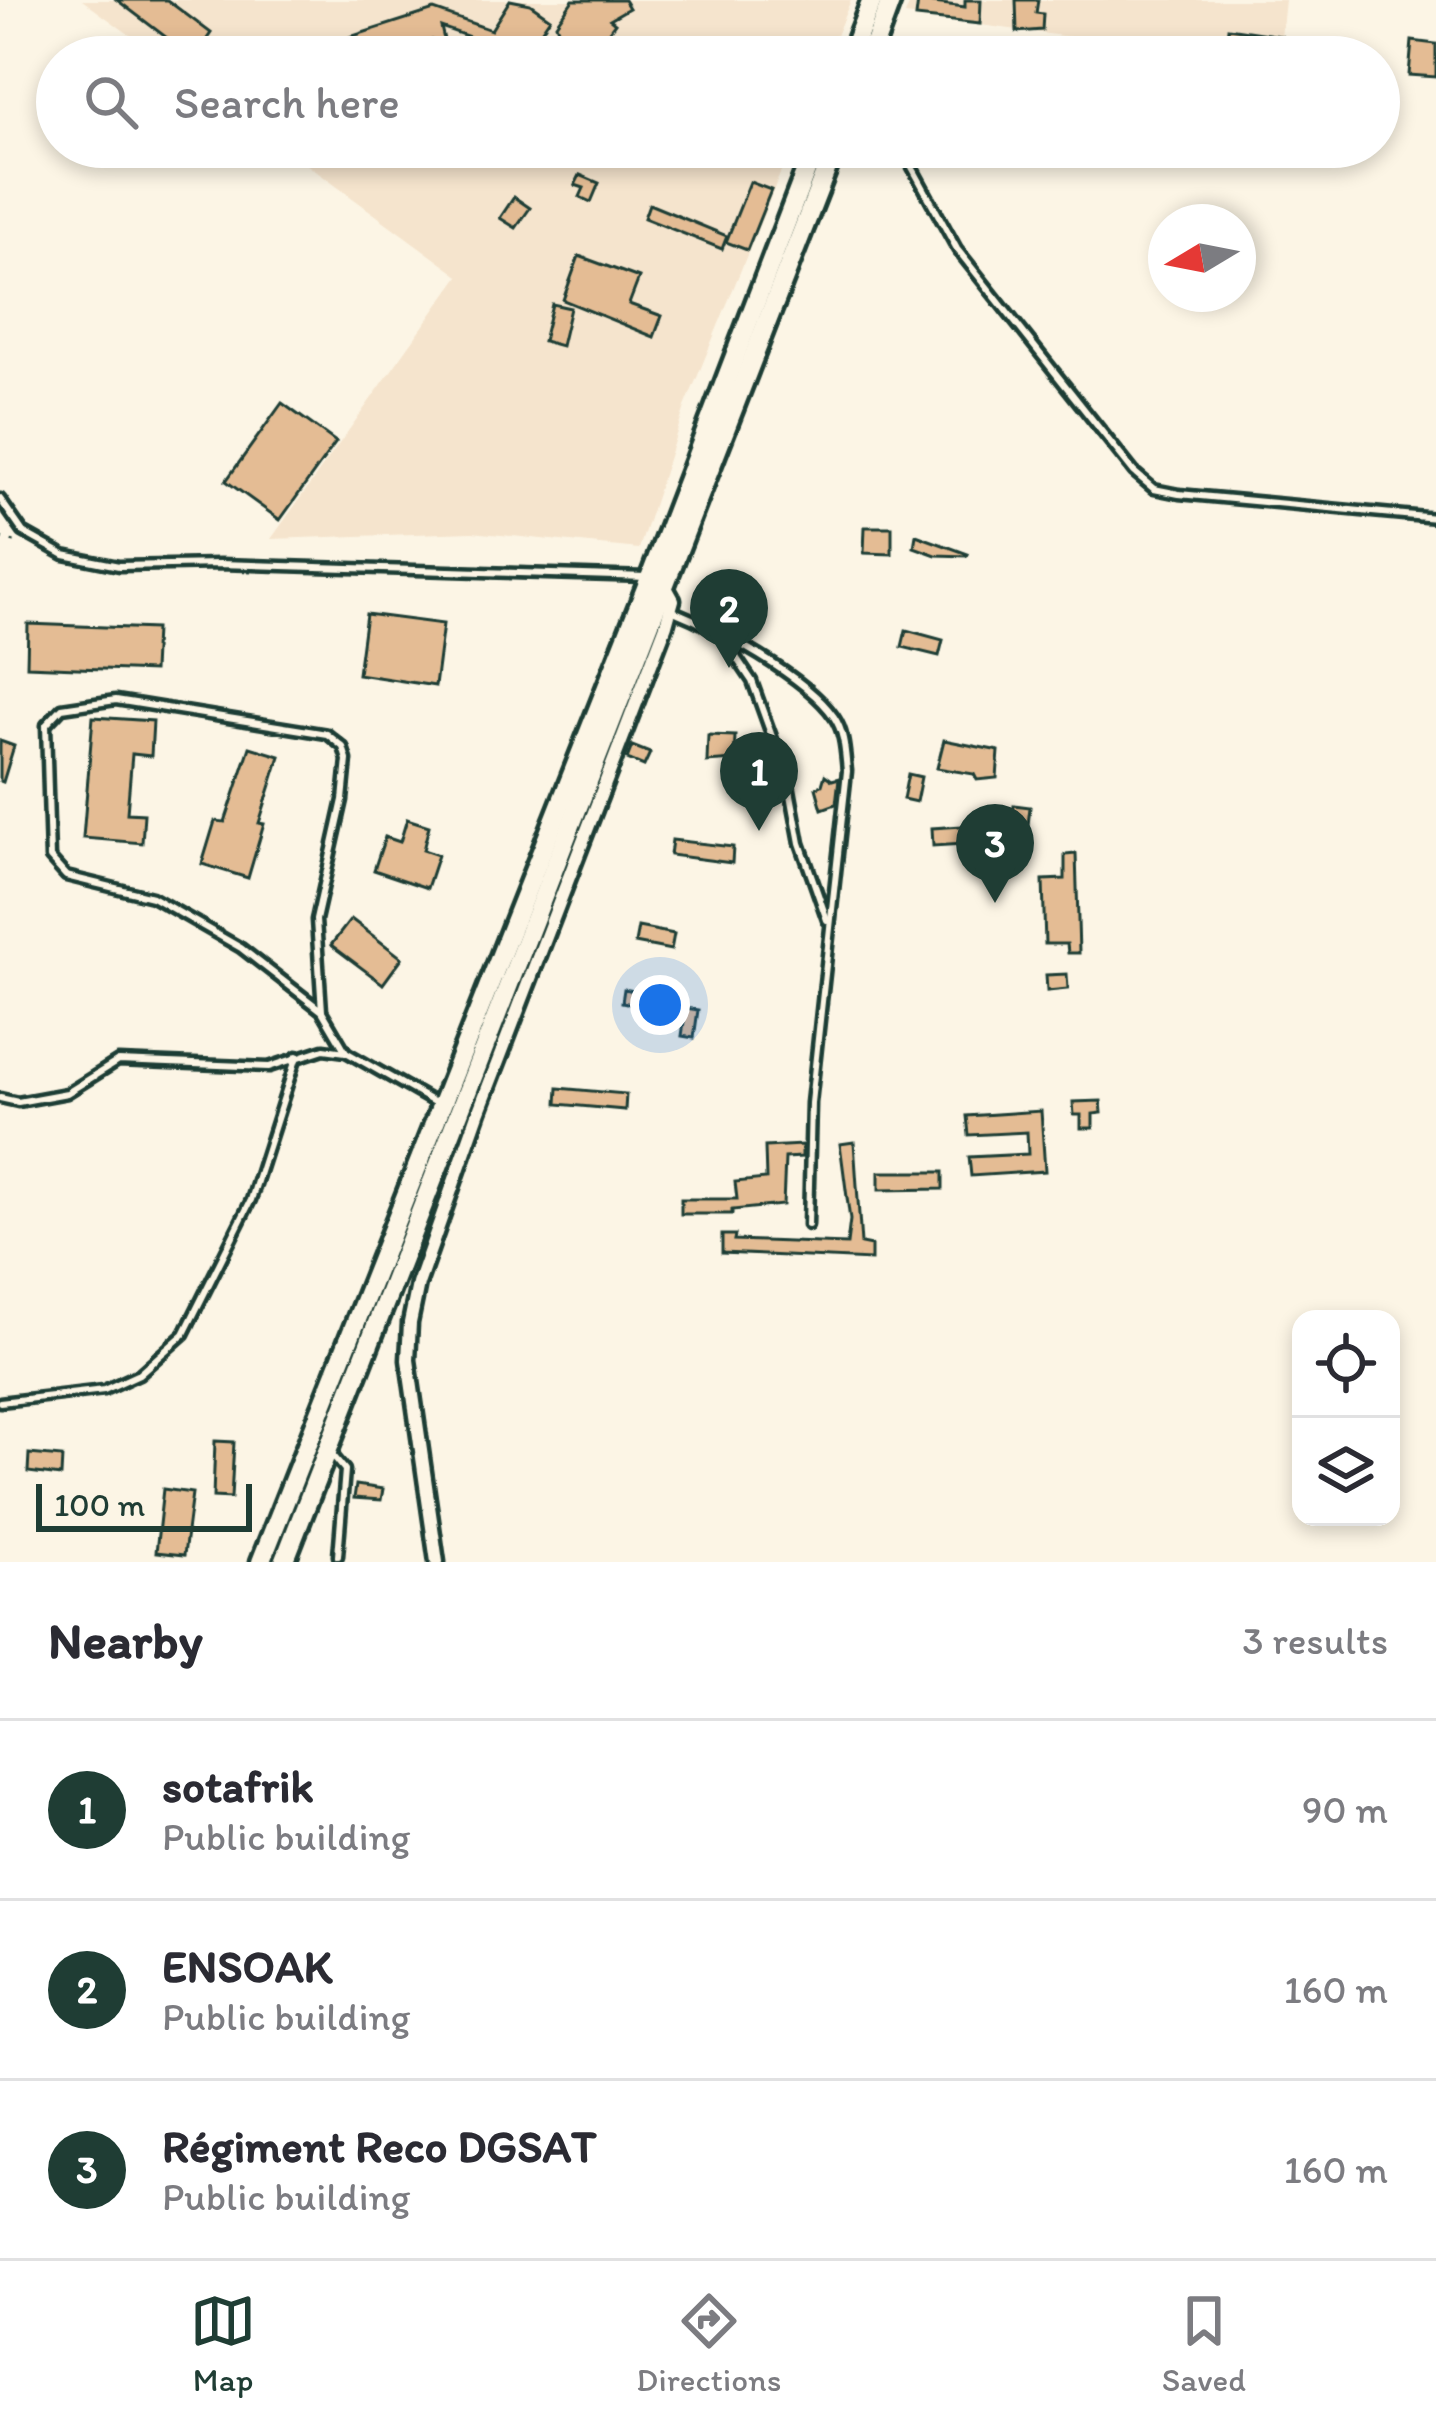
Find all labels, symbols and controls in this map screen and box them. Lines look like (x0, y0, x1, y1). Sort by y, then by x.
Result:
search box (36, 36, 1400, 168)
icon: search (78, 69, 144, 135)
text: Search here (174, 75, 400, 129)
north arrow (1148, 204, 1256, 312)
pin: 2 (690, 569, 768, 668)
pin: 1 (720, 732, 798, 831)
pin: 3 (956, 804, 1034, 903)
your location (630, 975, 690, 1035)
map controls (1292, 1310, 1400, 1526)
button: locate (1292, 1310, 1400, 1418)
button: layers (1292, 1418, 1400, 1526)
scale bar (36, 1478, 252, 1531)
text: 100 m (54, 1485, 145, 1524)
text: Nearby (48, 1610, 203, 1671)
text: 3 results (1242, 1617, 1388, 1664)
text: sotafrik (162, 1759, 313, 1813)
text: 1 (78, 1786, 96, 1833)
text: 90 m (1302, 1786, 1388, 1833)
text: Public building (162, 1813, 410, 1860)
text: ENSOAK (162, 1939, 333, 1993)
text: 2 (77, 1966, 97, 2013)
text: 160 m (1284, 1966, 1388, 2013)
text: Public building (162, 1993, 410, 2040)
text: Régiment Reco DGSAT (162, 2119, 597, 2173)
text: 3 (76, 2146, 98, 2193)
text: 160 m (1284, 2146, 1388, 2193)
text: Public building (162, 2173, 410, 2220)
tab: Map (190, 2288, 256, 2399)
tab: Directions (636, 2288, 781, 2399)
tab: Saved (1162, 2288, 1246, 2399)

